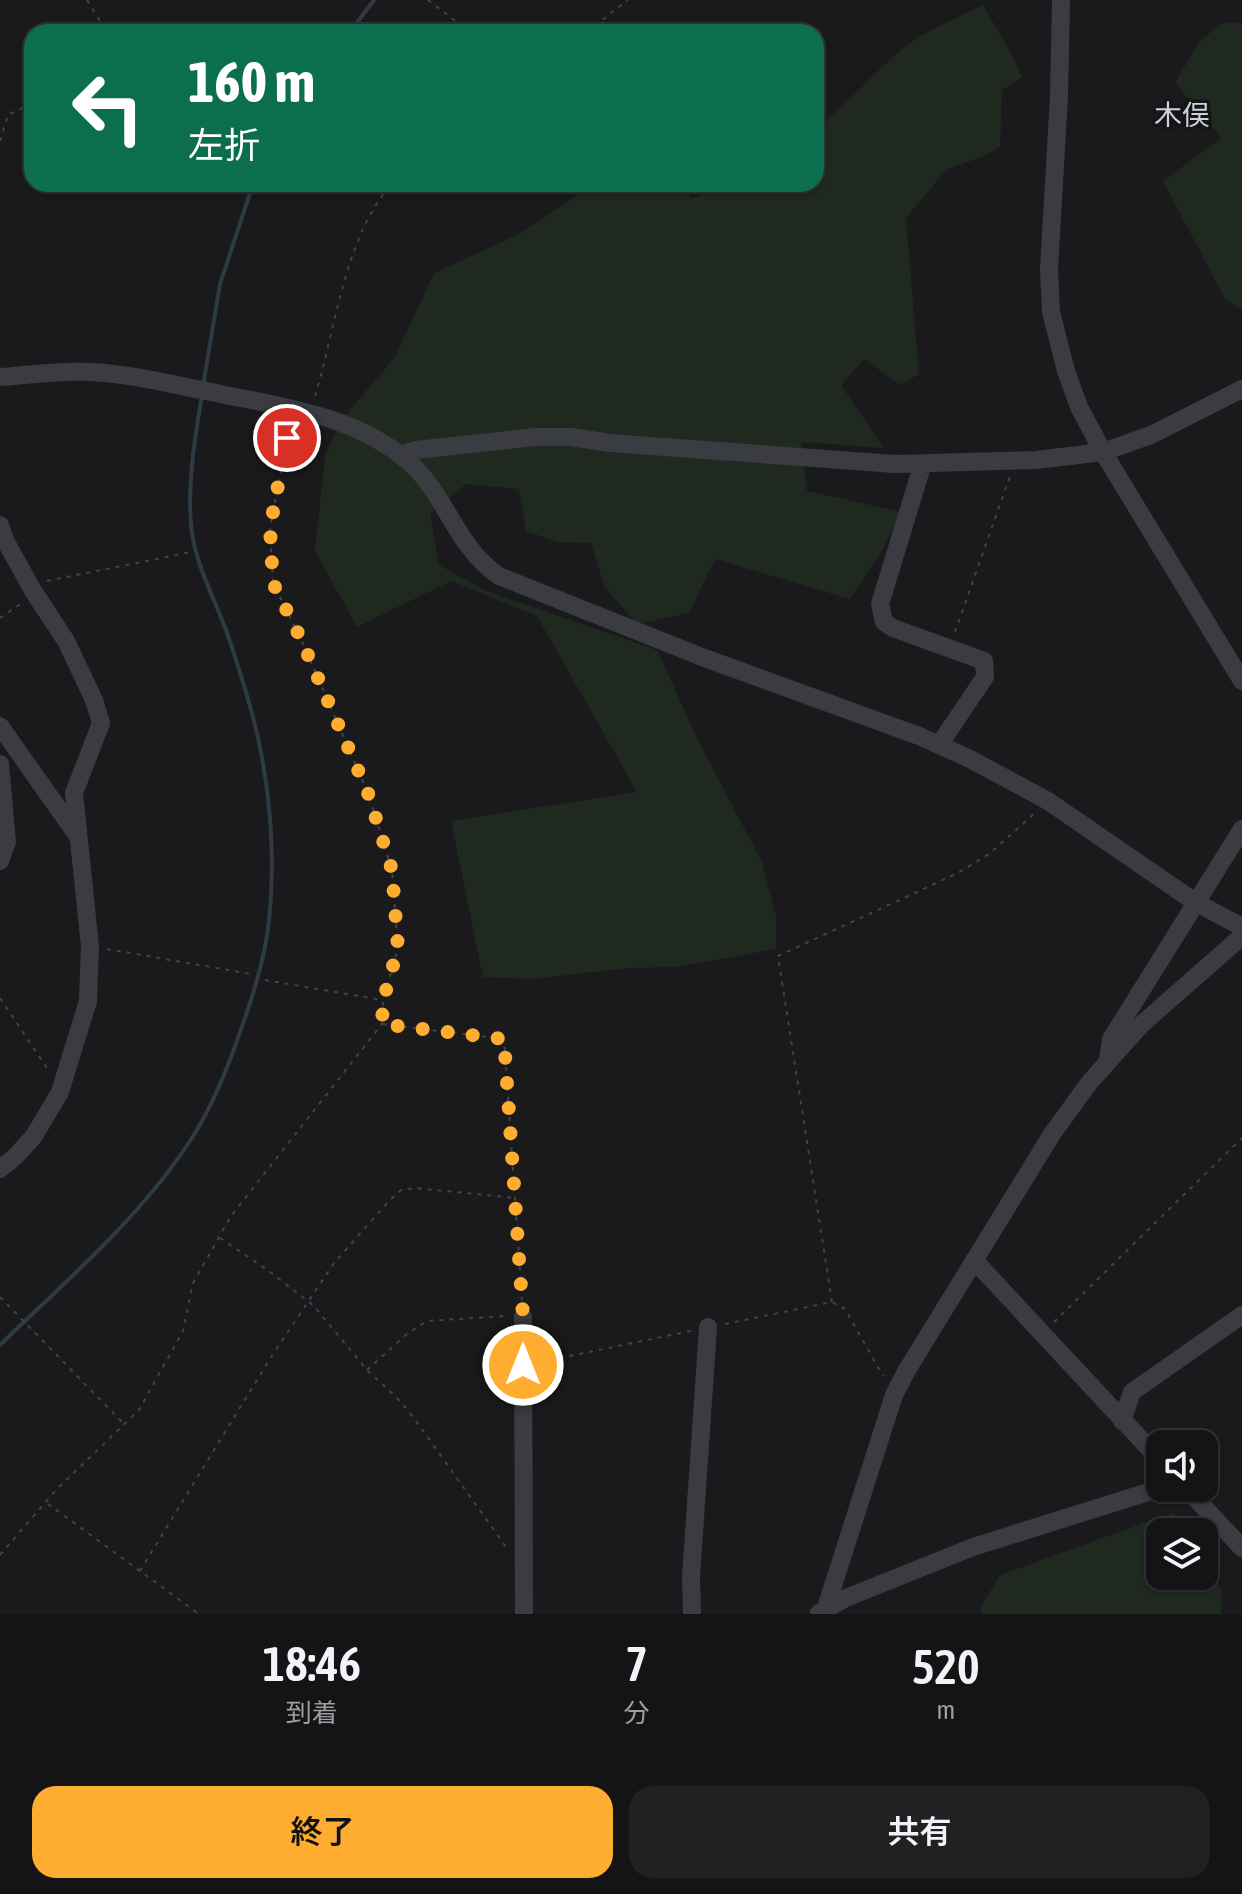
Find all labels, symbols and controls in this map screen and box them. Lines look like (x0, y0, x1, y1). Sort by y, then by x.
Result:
text: 160 m (188, 50, 315, 114)
icon: left (56, 56, 160, 160)
district label: 木俣 (1154, 99, 1210, 131)
text: 左折 (188, 124, 260, 166)
pin (253, 404, 321, 472)
icon: arrive (265, 416, 309, 460)
position arrow (481, 1323, 565, 1407)
map controls (1146, 1430, 1218, 1590)
button: sound (1146, 1430, 1218, 1502)
button: layers (1146, 1518, 1218, 1590)
text: 18:46 (262, 1636, 361, 1691)
text: 7 (625, 1636, 648, 1691)
text: 520 (912, 1639, 980, 1694)
text: m (936, 1695, 955, 1725)
text: 到着 (286, 1698, 338, 1728)
text: 分 (624, 1698, 650, 1728)
button: 終了 (32, 1786, 613, 1878)
button: 共有 (629, 1786, 1210, 1878)

